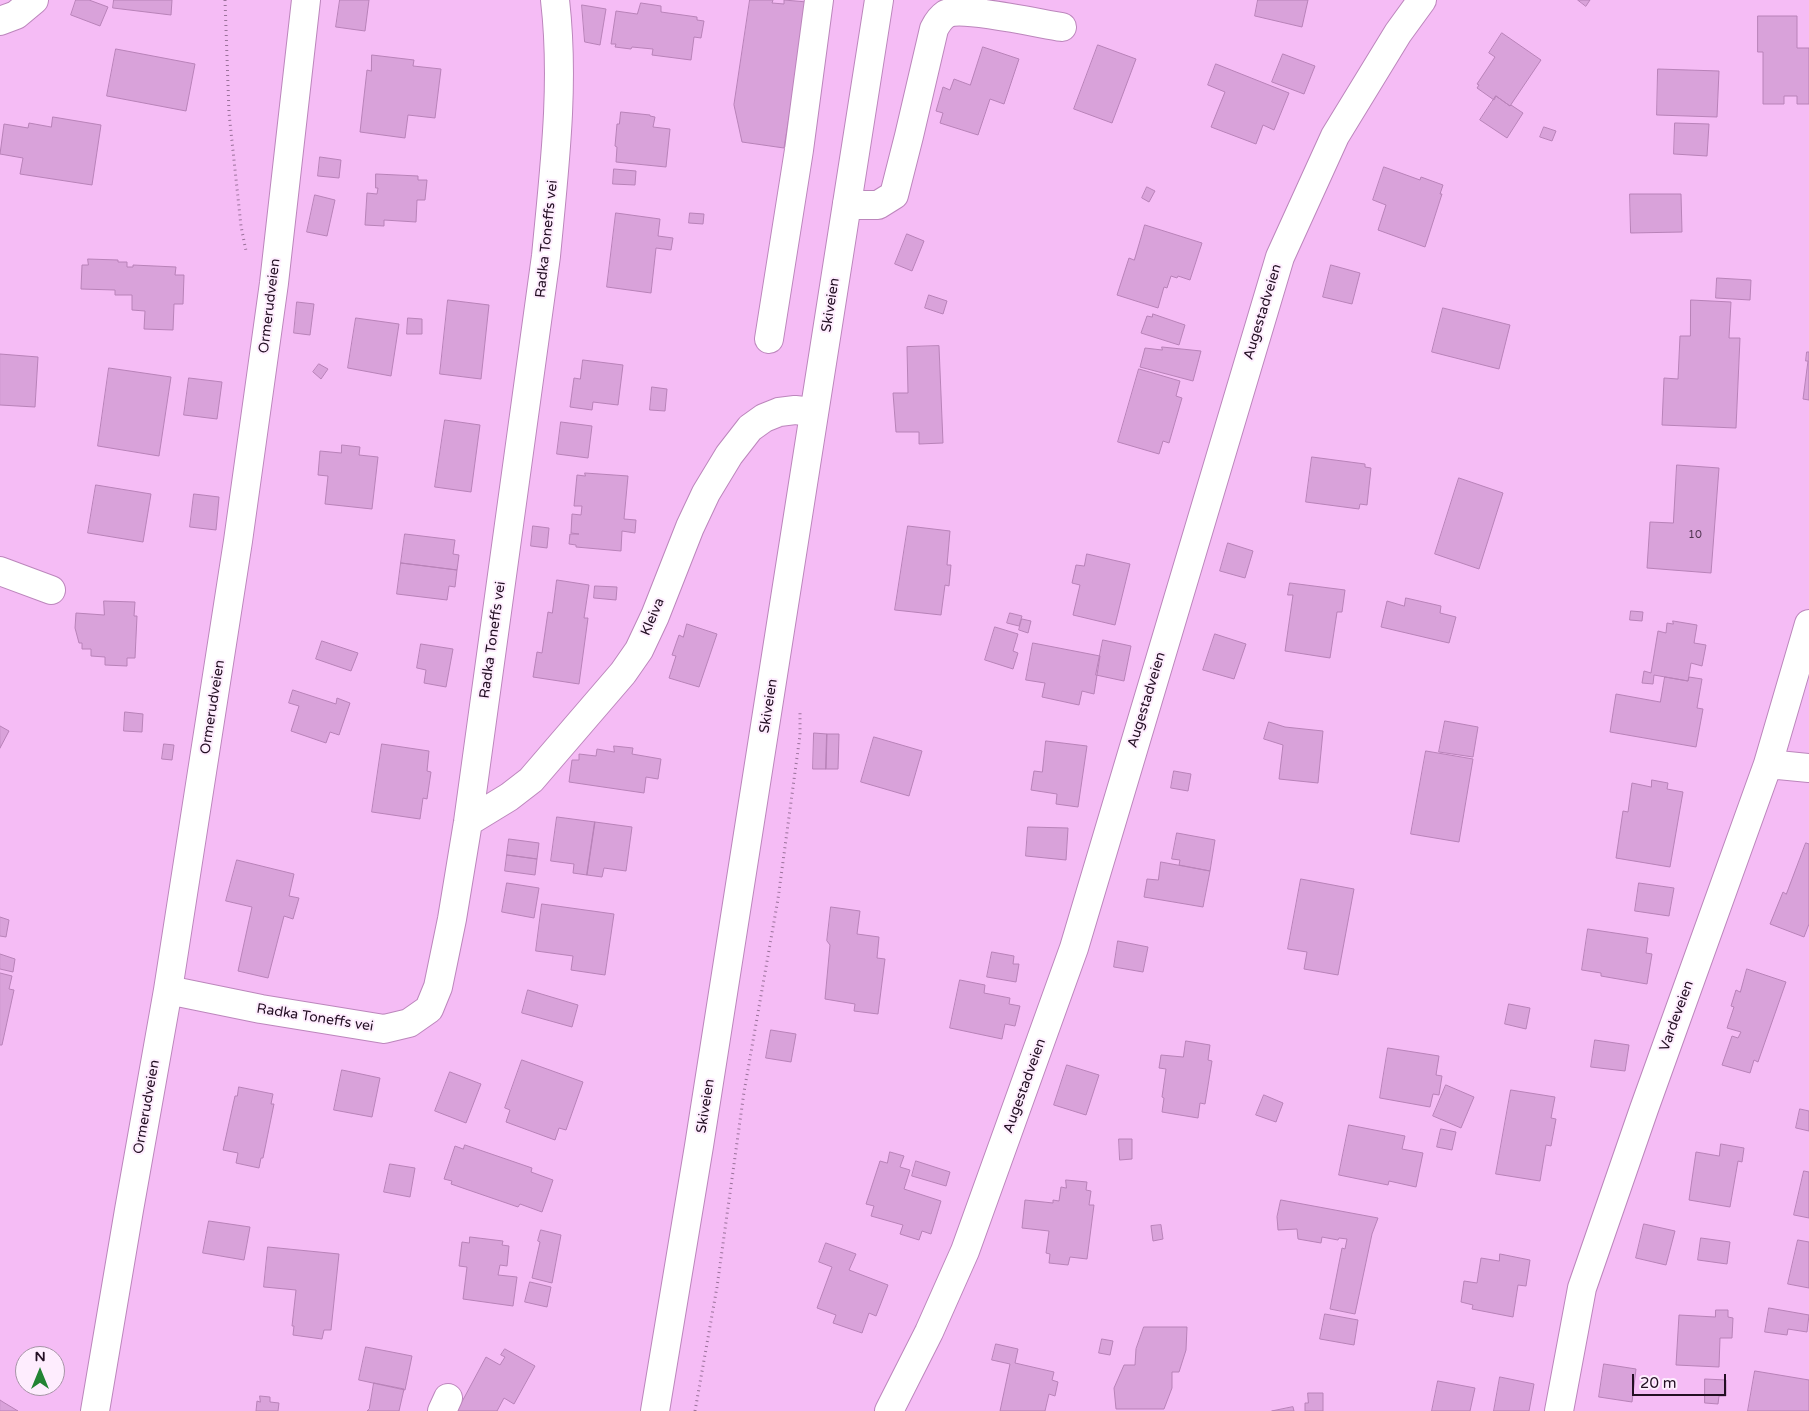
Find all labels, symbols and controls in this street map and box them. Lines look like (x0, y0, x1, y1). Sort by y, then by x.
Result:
street label: Radka Toneffs vei (532, 179, 562, 299)
street label: Ormerudveien (256, 258, 284, 354)
street label: Augestadveien (1240, 262, 1286, 362)
street label: Skiveien (818, 277, 844, 333)
house number: 10 (1688, 528, 1702, 542)
street label: Radka Toneffs vei (476, 580, 510, 700)
street label: Kleiva (638, 596, 668, 638)
street label: Augestadveien (1124, 650, 1170, 750)
street label: Ormerudveien (197, 659, 229, 755)
street label: Skiveien (756, 678, 782, 734)
street label: Vardeveien (1656, 978, 1698, 1054)
street label: Radka Toneffs vei (255, 1000, 375, 1036)
street label: Augestadveien (1000, 1036, 1050, 1136)
street label: Ormerudveien (130, 1059, 164, 1155)
street label: Skiveien (693, 1078, 719, 1134)
north arrow (15, 1346, 65, 1396)
text: N (34, 1348, 46, 1365)
scale bar (1634, 1364, 1728, 1396)
text: 20 m (1640, 1374, 1677, 1392)

